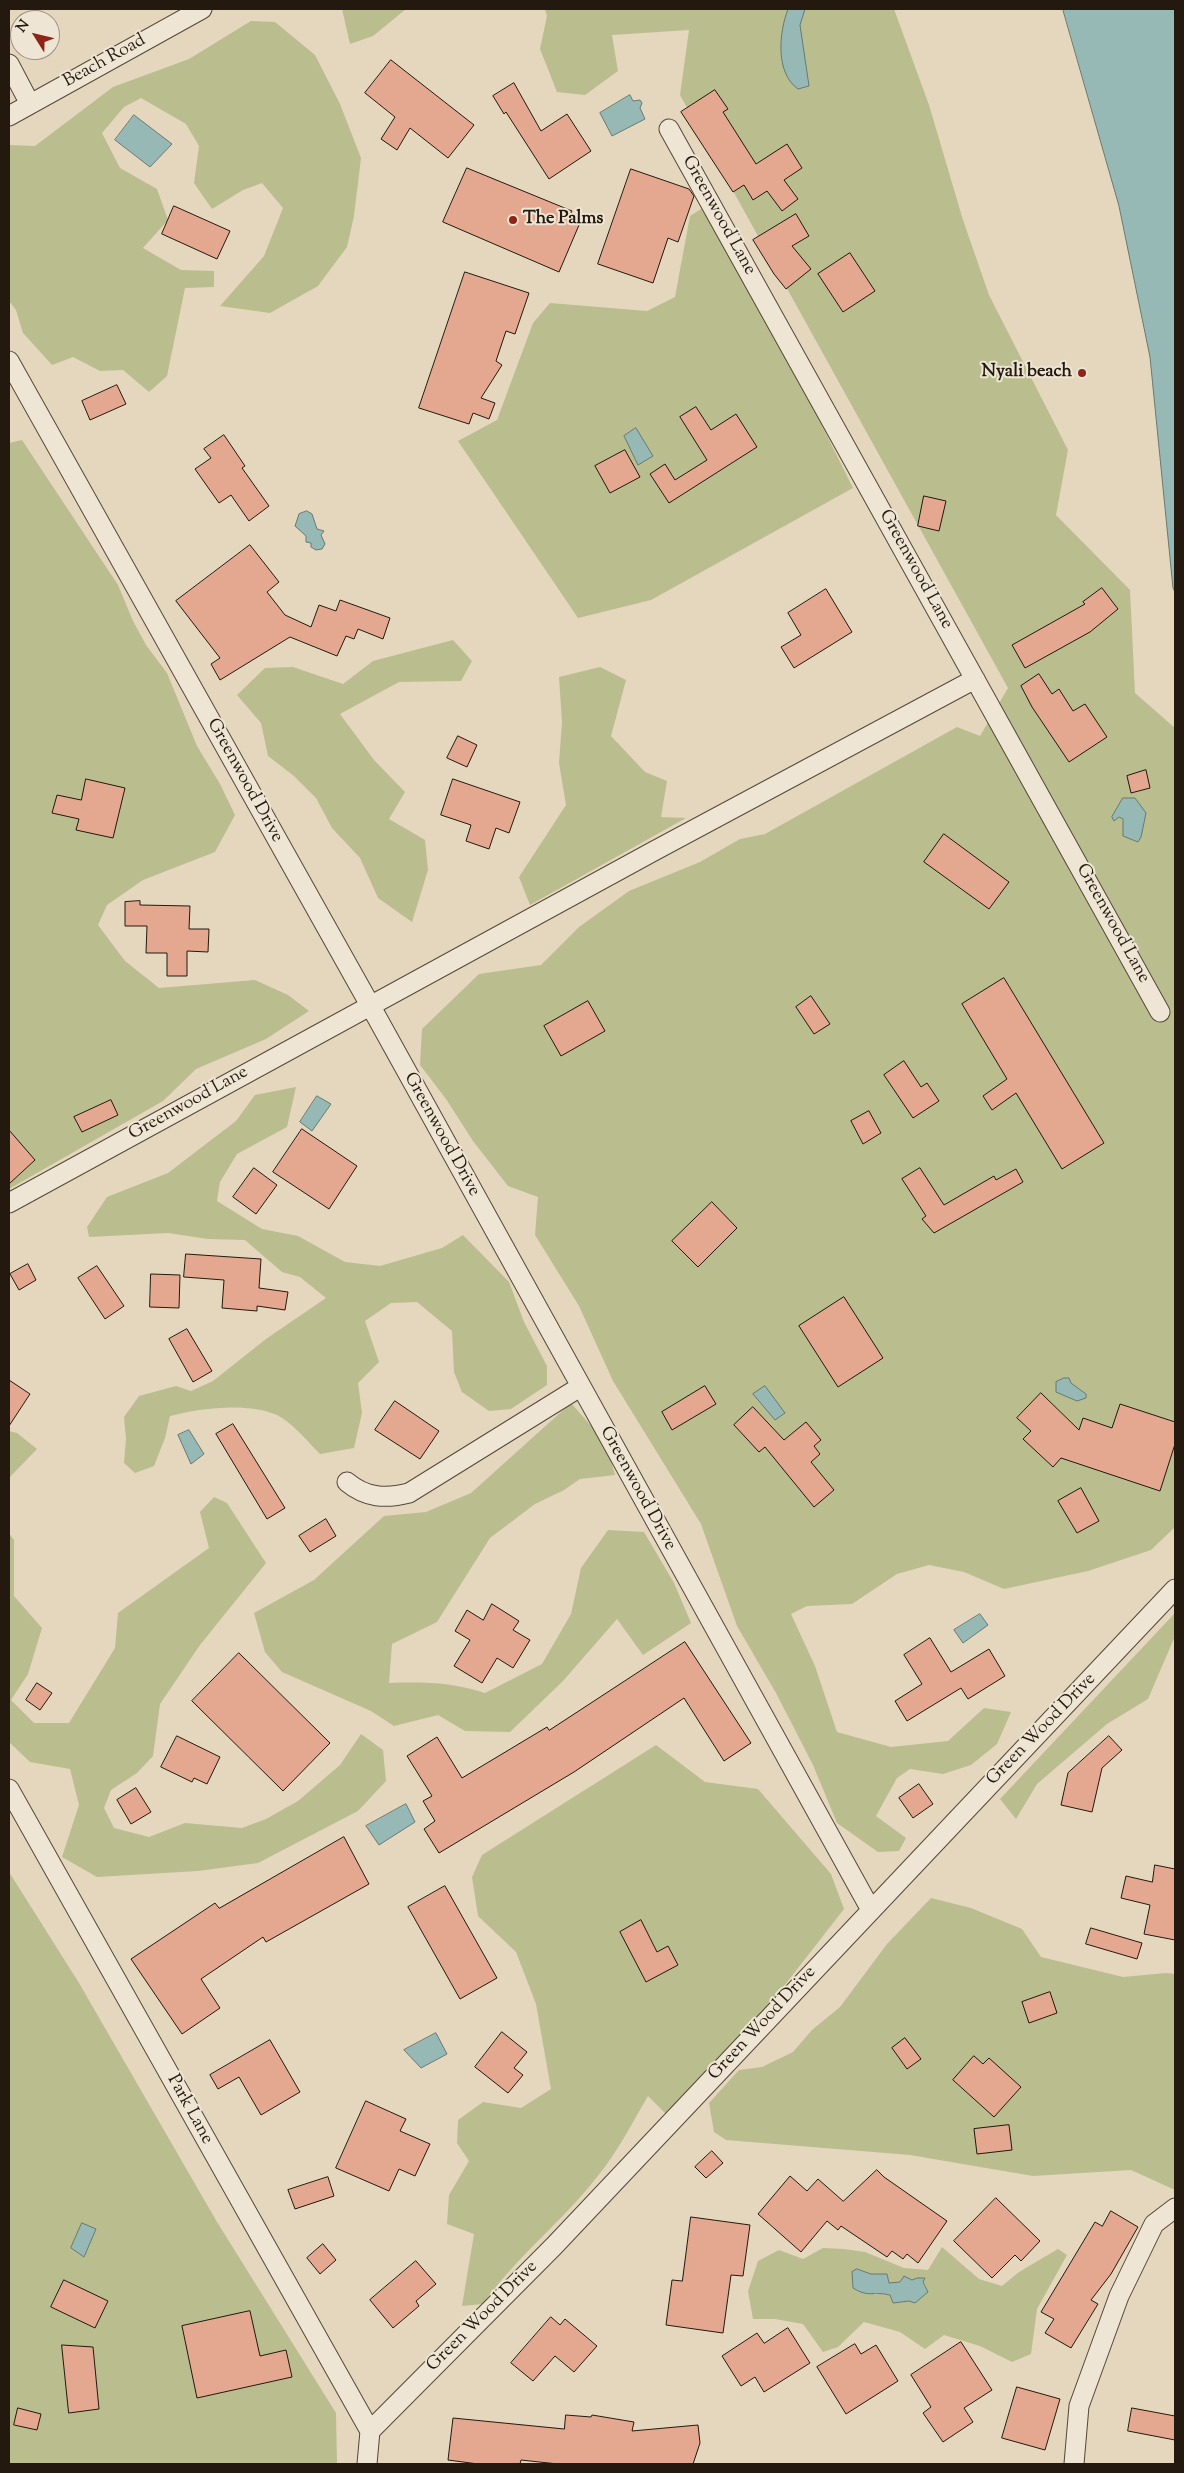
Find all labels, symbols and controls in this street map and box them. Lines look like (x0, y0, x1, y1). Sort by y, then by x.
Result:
north arrow (10, 10, 60, 60)
text: N (12, 16, 35, 37)
street label: Beach Road (60, 31, 150, 93)
street label: Greenwood Lane (676, 153, 760, 279)
place label: The Palms (523, 209, 603, 231)
marker: The Palms (507, 214, 519, 226)
place label: Nyali beach (982, 362, 1072, 384)
marker: Nyali beach (1076, 367, 1088, 379)
street label: Greenwood Lane (873, 507, 957, 633)
street label: Greenwood Drive (201, 715, 287, 847)
street label: Greenwood Lane (1070, 861, 1154, 987)
street label: Greenwood Lane (126, 1062, 252, 1146)
street label: Greenwood Drive (398, 1069, 484, 1201)
street label: Greenwood Drive (594, 1423, 680, 1555)
street label: Green Wood Drive (983, 1669, 1101, 1791)
street label: Green Wood Drive (705, 1963, 821, 2085)
street label: Park Lane (161, 2071, 217, 2149)
street label: Green Wood Drive (423, 2257, 543, 2377)

